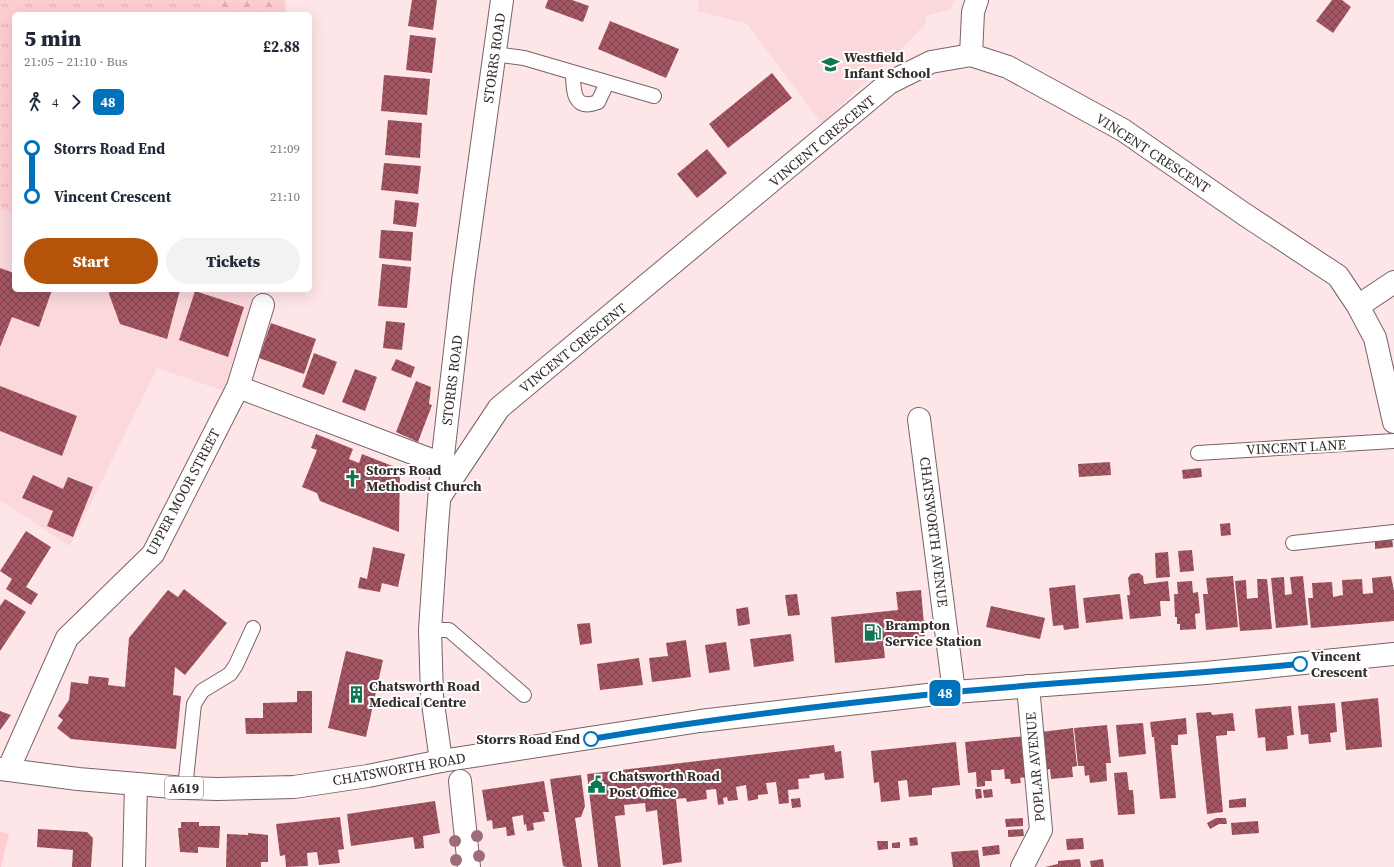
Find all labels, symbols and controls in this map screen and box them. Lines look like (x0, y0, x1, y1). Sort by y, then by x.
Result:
street label: STORRS ROAD (478, 12, 510, 104)
text: 5 min (24, 23, 81, 53)
text: £2.88 (263, 36, 300, 57)
place label: Westfield Infant School (844, 47, 931, 83)
text: 21:05 – 21:10 · Bus (24, 53, 128, 70)
school or university icon: Westfield Infant School (821, 55, 841, 75)
street label: VINCENT CRESCENT (765, 90, 880, 191)
icon: walk (24, 91, 46, 113)
icon: forward (65, 91, 87, 113)
text: 48 (101, 92, 116, 112)
text: 4 (52, 94, 59, 111)
street label: VINCENT CRESCENT (1092, 108, 1215, 198)
text: Storrs Road End (54, 138, 165, 159)
text: 21:09 (270, 140, 300, 157)
text: Vincent Crescent (54, 186, 171, 207)
text: 21:10 (270, 188, 300, 205)
button: Start (24, 238, 158, 284)
button: Tickets (166, 238, 300, 284)
street label: VINCENT CRESCENT (515, 298, 631, 398)
street label: STORRS ROAD (437, 334, 467, 426)
street label: UPPER MOOR STREET (141, 425, 225, 559)
street label: VINCENT LANE (1246, 434, 1346, 460)
street label: CHATSWORTH AVENUE (915, 456, 953, 608)
place label: Storrs Road Methodist Church (366, 460, 482, 496)
church icon: Storrs Road Methodist Church (343, 468, 363, 488)
place label: Brampton Service Station (885, 615, 982, 651)
fuel station icon: Brampton Service Station (862, 623, 882, 643)
place label: Vincent Crescent (1311, 646, 1369, 682)
marker: Vincent Crescent (1292, 656, 1308, 672)
place label: Chatsworth Road Medical Centre (369, 676, 480, 712)
line badge: 48 (927, 680, 963, 706)
text: 48 (937, 683, 953, 703)
building icon: Chatsworth Road Medical Centre (346, 684, 366, 704)
street label: POPLAR AVENUE (1020, 711, 1050, 823)
place label: Storrs Road End (476, 729, 581, 749)
marker: Storrs Road End (583, 731, 599, 747)
street label: CHATSWORTH ROAD (331, 747, 467, 791)
place label: Chatsworth Road Post Office (609, 766, 720, 802)
public building icon: Chatsworth Road Post Office (586, 774, 606, 794)
road number: A619 (165, 777, 203, 799)

